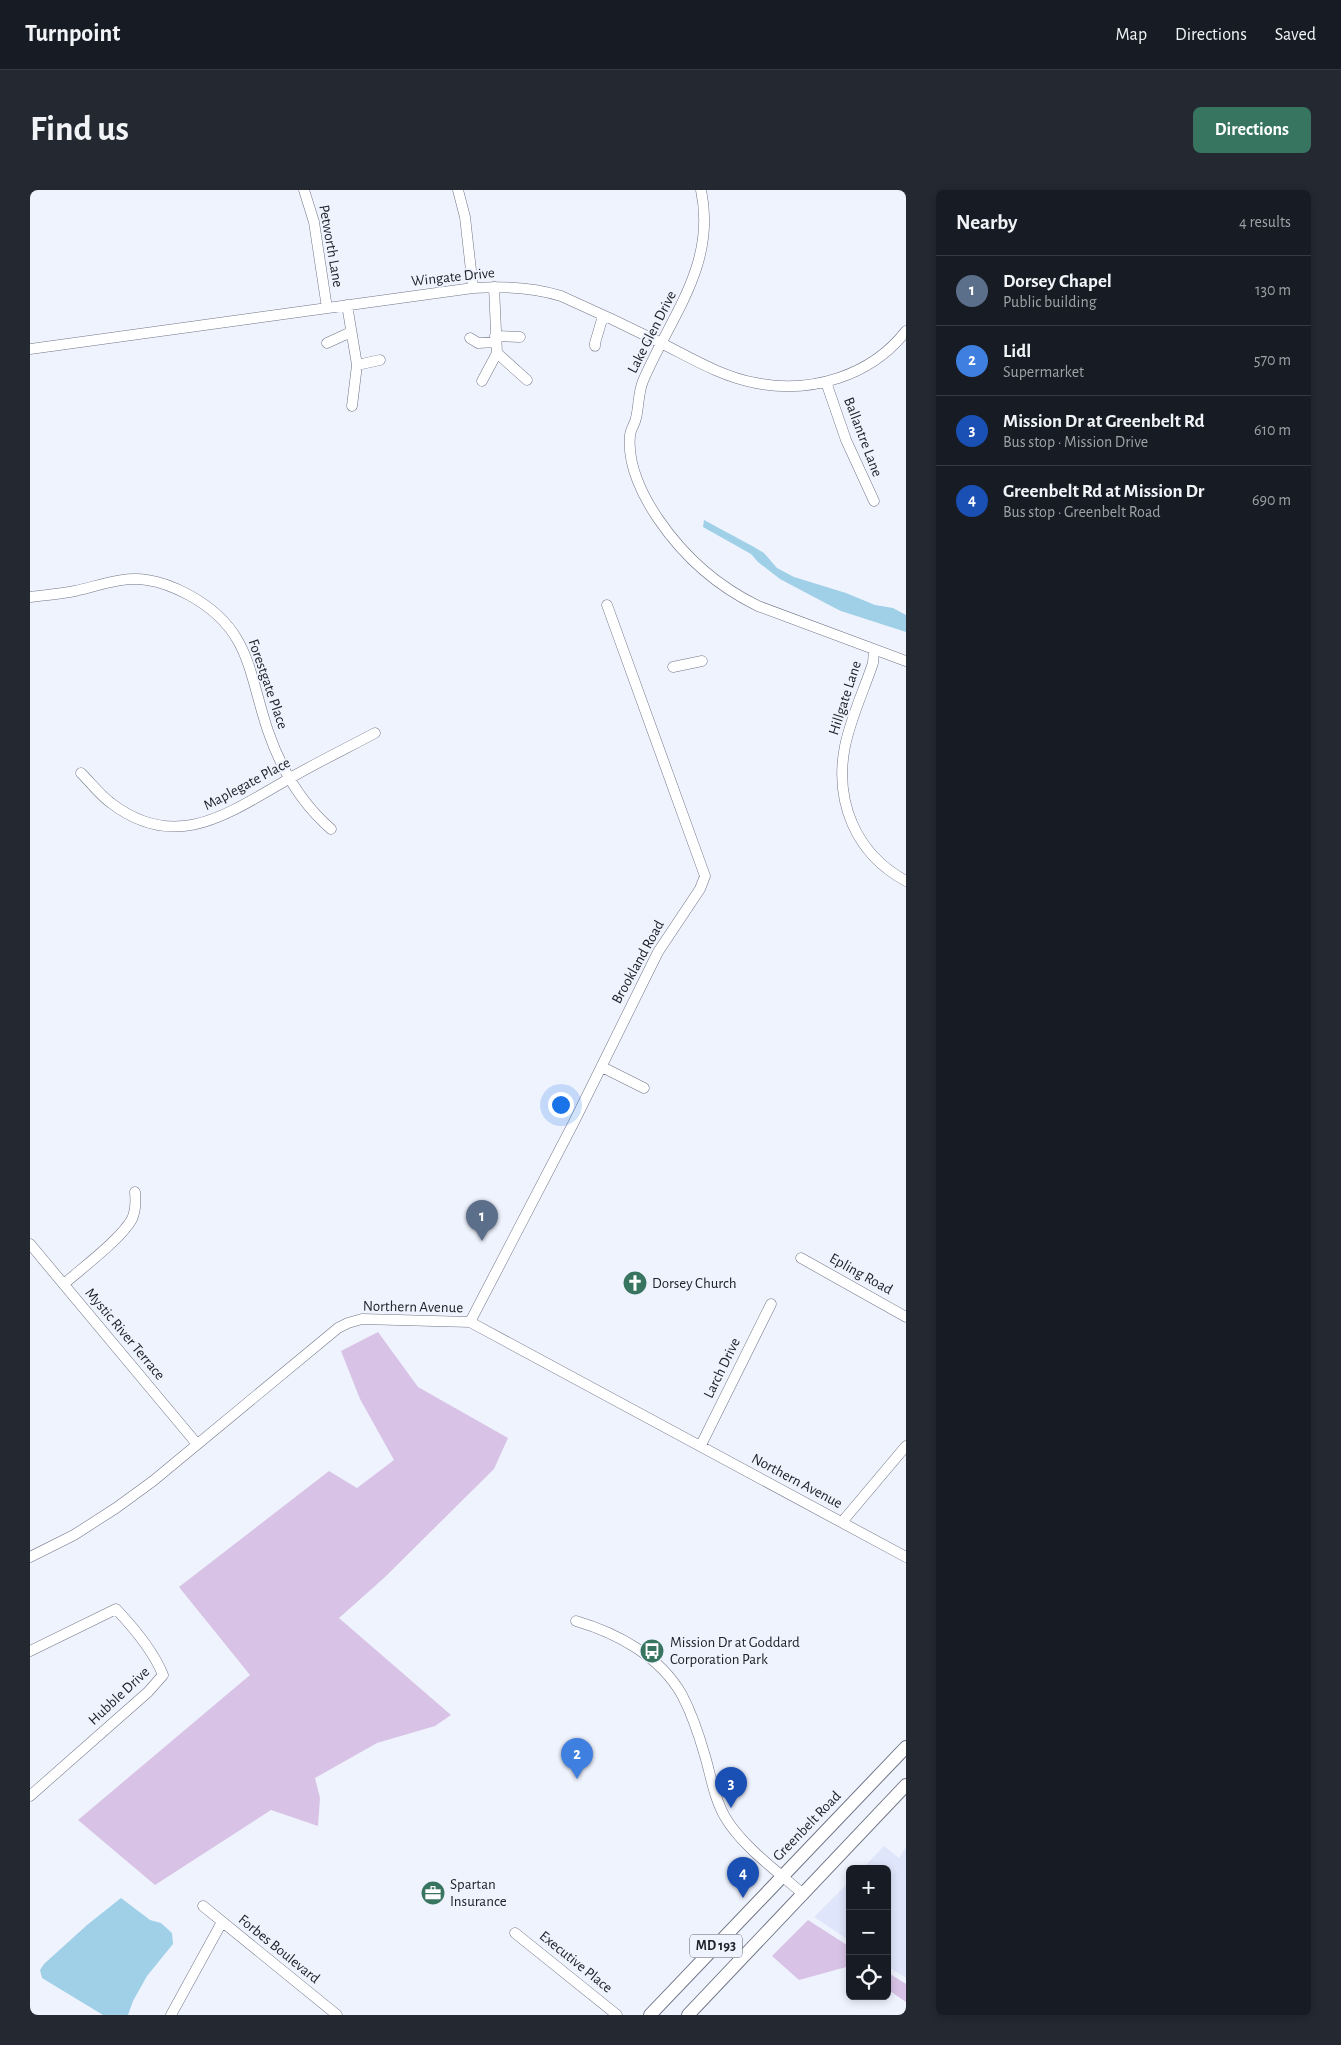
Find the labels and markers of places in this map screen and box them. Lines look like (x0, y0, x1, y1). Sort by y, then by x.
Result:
pin: 1 (466, 1200, 498, 1241)
church icon: Dorsey Church (622, 1270, 648, 1296)
place label: Dorsey Church (652, 1276, 737, 1291)
place label: Mission Dr at Goddard Corporation Park (670, 1635, 800, 1667)
bus stop icon: Mission Dr at Goddard Corporation Park (639, 1638, 665, 1664)
pin: 2 (561, 1738, 593, 1779)
pin: 3 (715, 1767, 747, 1808)
pin: 4 (727, 1857, 759, 1898)
place label: Spartan Insurance (450, 1877, 507, 1909)
office icon: Spartan Insurance (420, 1880, 446, 1906)

